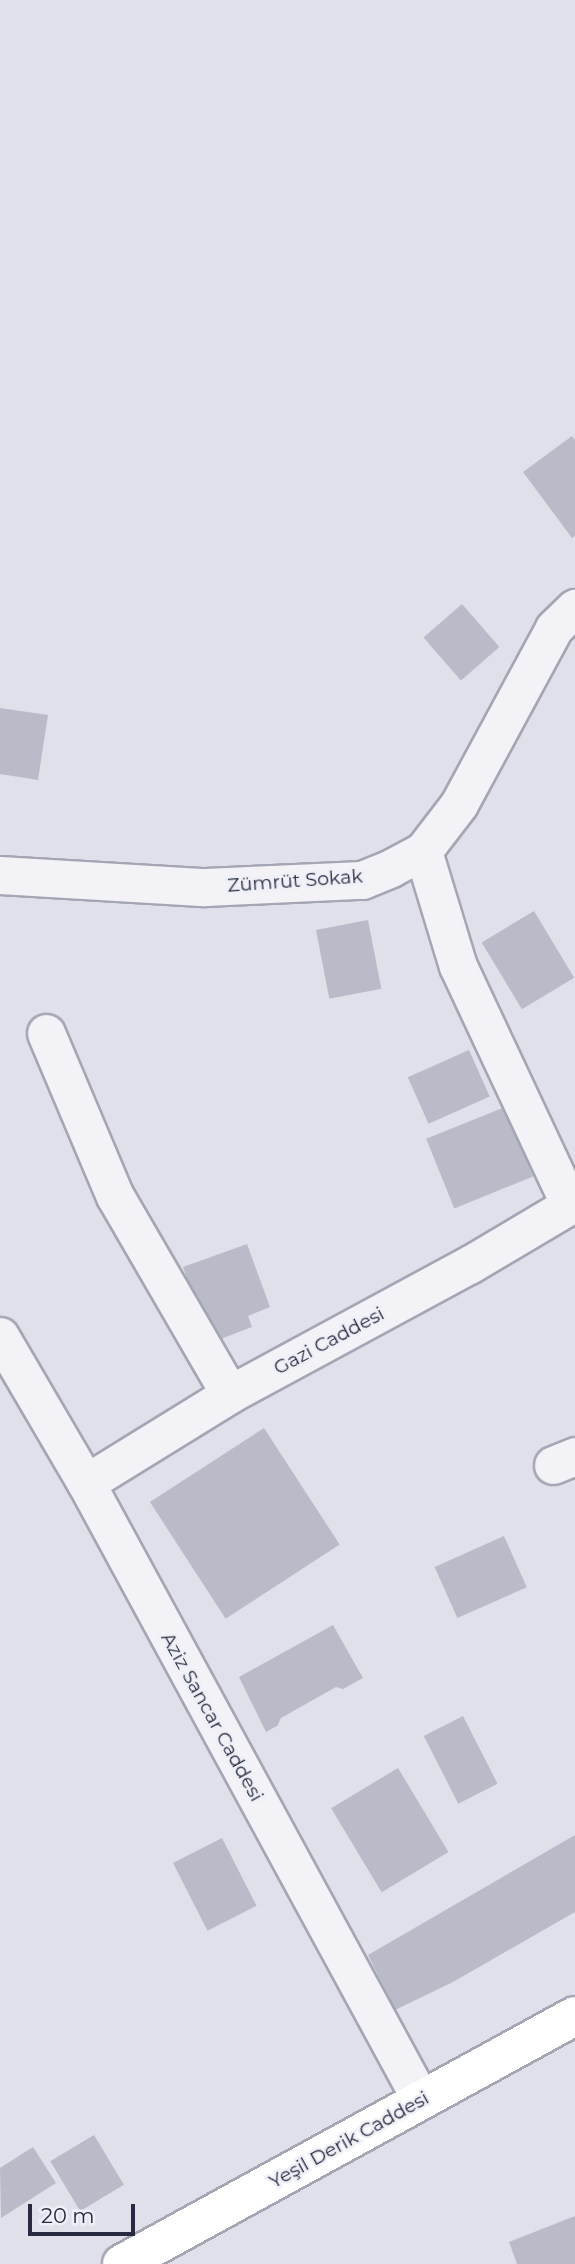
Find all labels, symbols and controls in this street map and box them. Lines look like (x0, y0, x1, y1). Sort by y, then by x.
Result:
street label: Zümrüt Sokak (227, 865, 363, 897)
street label: Gazi Caddesi (270, 1302, 388, 1380)
street label: Aziz Sancar Caddesi (156, 1629, 268, 1805)
street label: Yeşil Derik Caddesi (265, 2087, 433, 2193)
scale bar (32, 2190, 138, 2234)
text: 20 m (41, 2203, 95, 2228)

